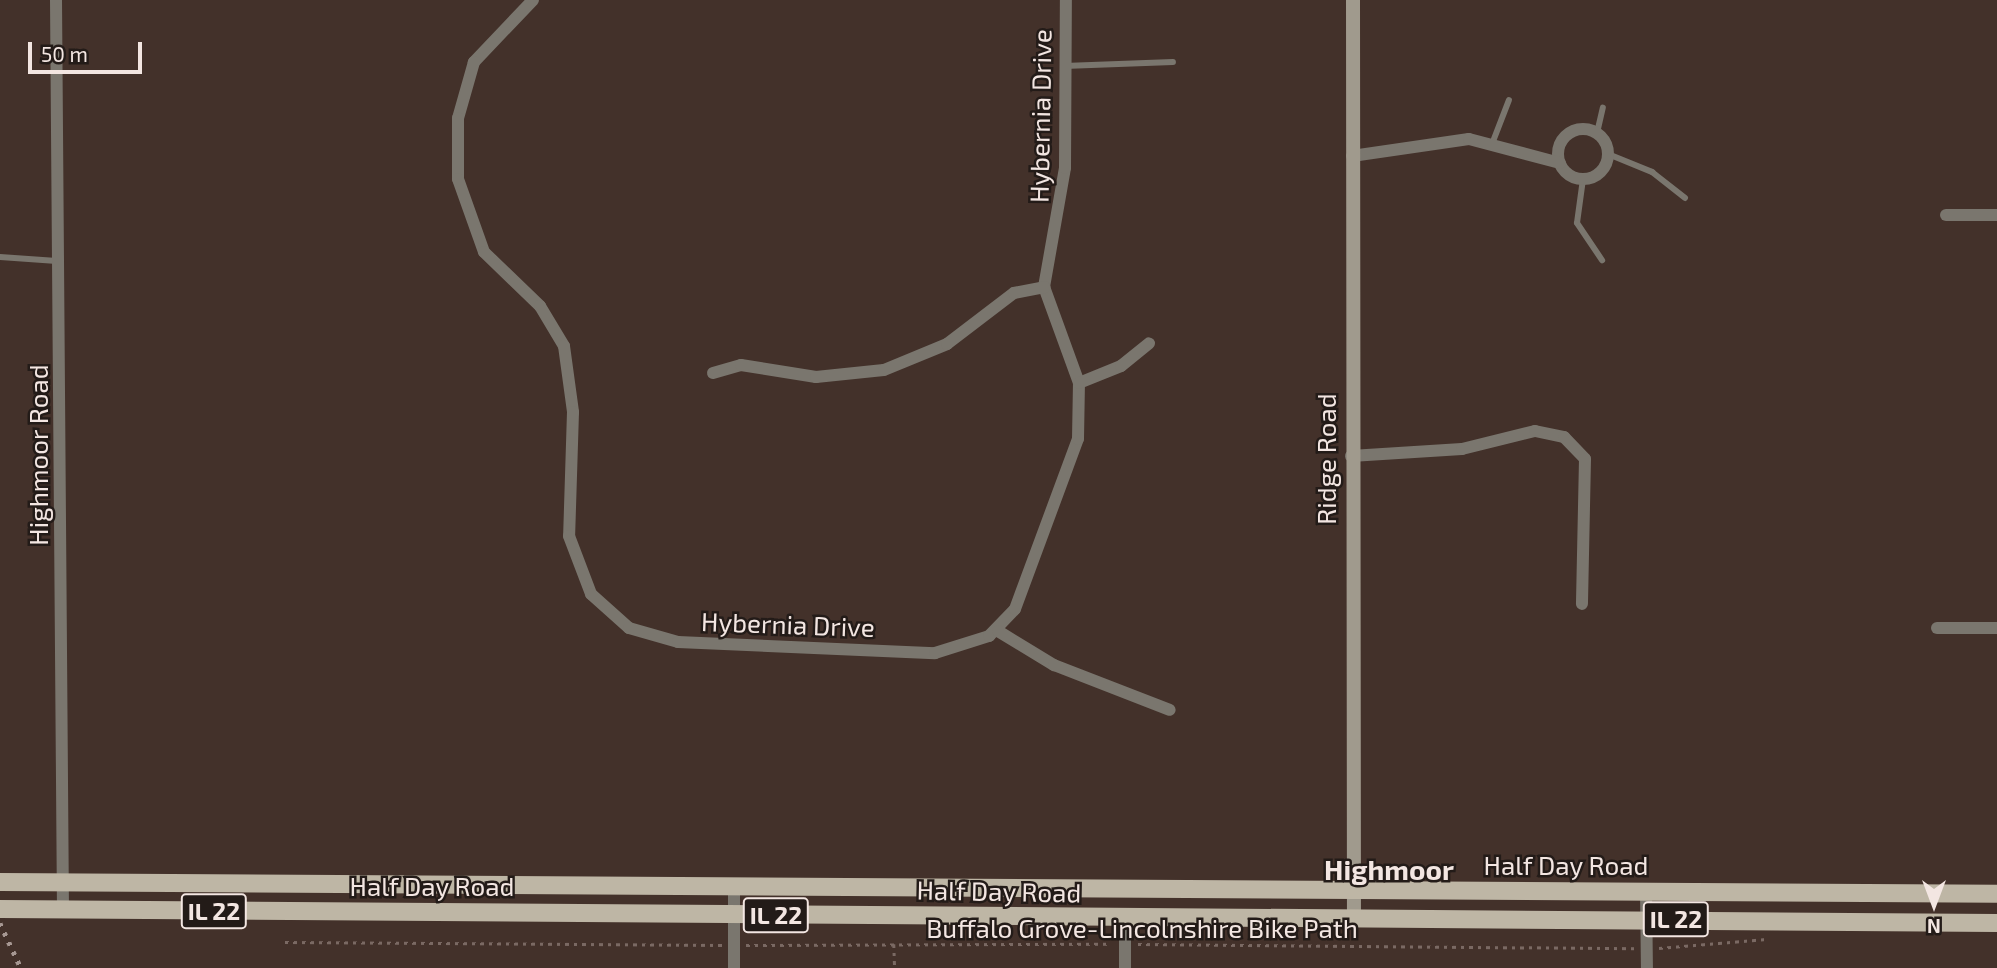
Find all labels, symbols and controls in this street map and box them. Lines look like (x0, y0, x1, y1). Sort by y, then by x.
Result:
scale bar (32, 28, 145, 72)
street label: Hybernia Drive (1023, 29, 1057, 203)
text: 50 m (41, 41, 88, 66)
street label: Highmoor Road (22, 364, 54, 546)
street label: Ridge Road (1310, 393, 1342, 525)
street label: Hybernia Drive (701, 605, 875, 643)
street label: Half Day Road (1483, 849, 1649, 881)
district label: Highmoor (1324, 852, 1454, 886)
street label: Half Day Road (349, 870, 515, 902)
north arrow (1899, 870, 1969, 940)
street label: Half Day Road (916, 874, 1082, 908)
road number: IL 22 (179, 890, 249, 931)
road number: IL 22 (741, 894, 811, 936)
road number: IL 22 (1641, 898, 1711, 939)
street label: Buffalo Grove-Lincolnshire Bike Path (926, 912, 1358, 944)
text: N (1927, 915, 1941, 938)

